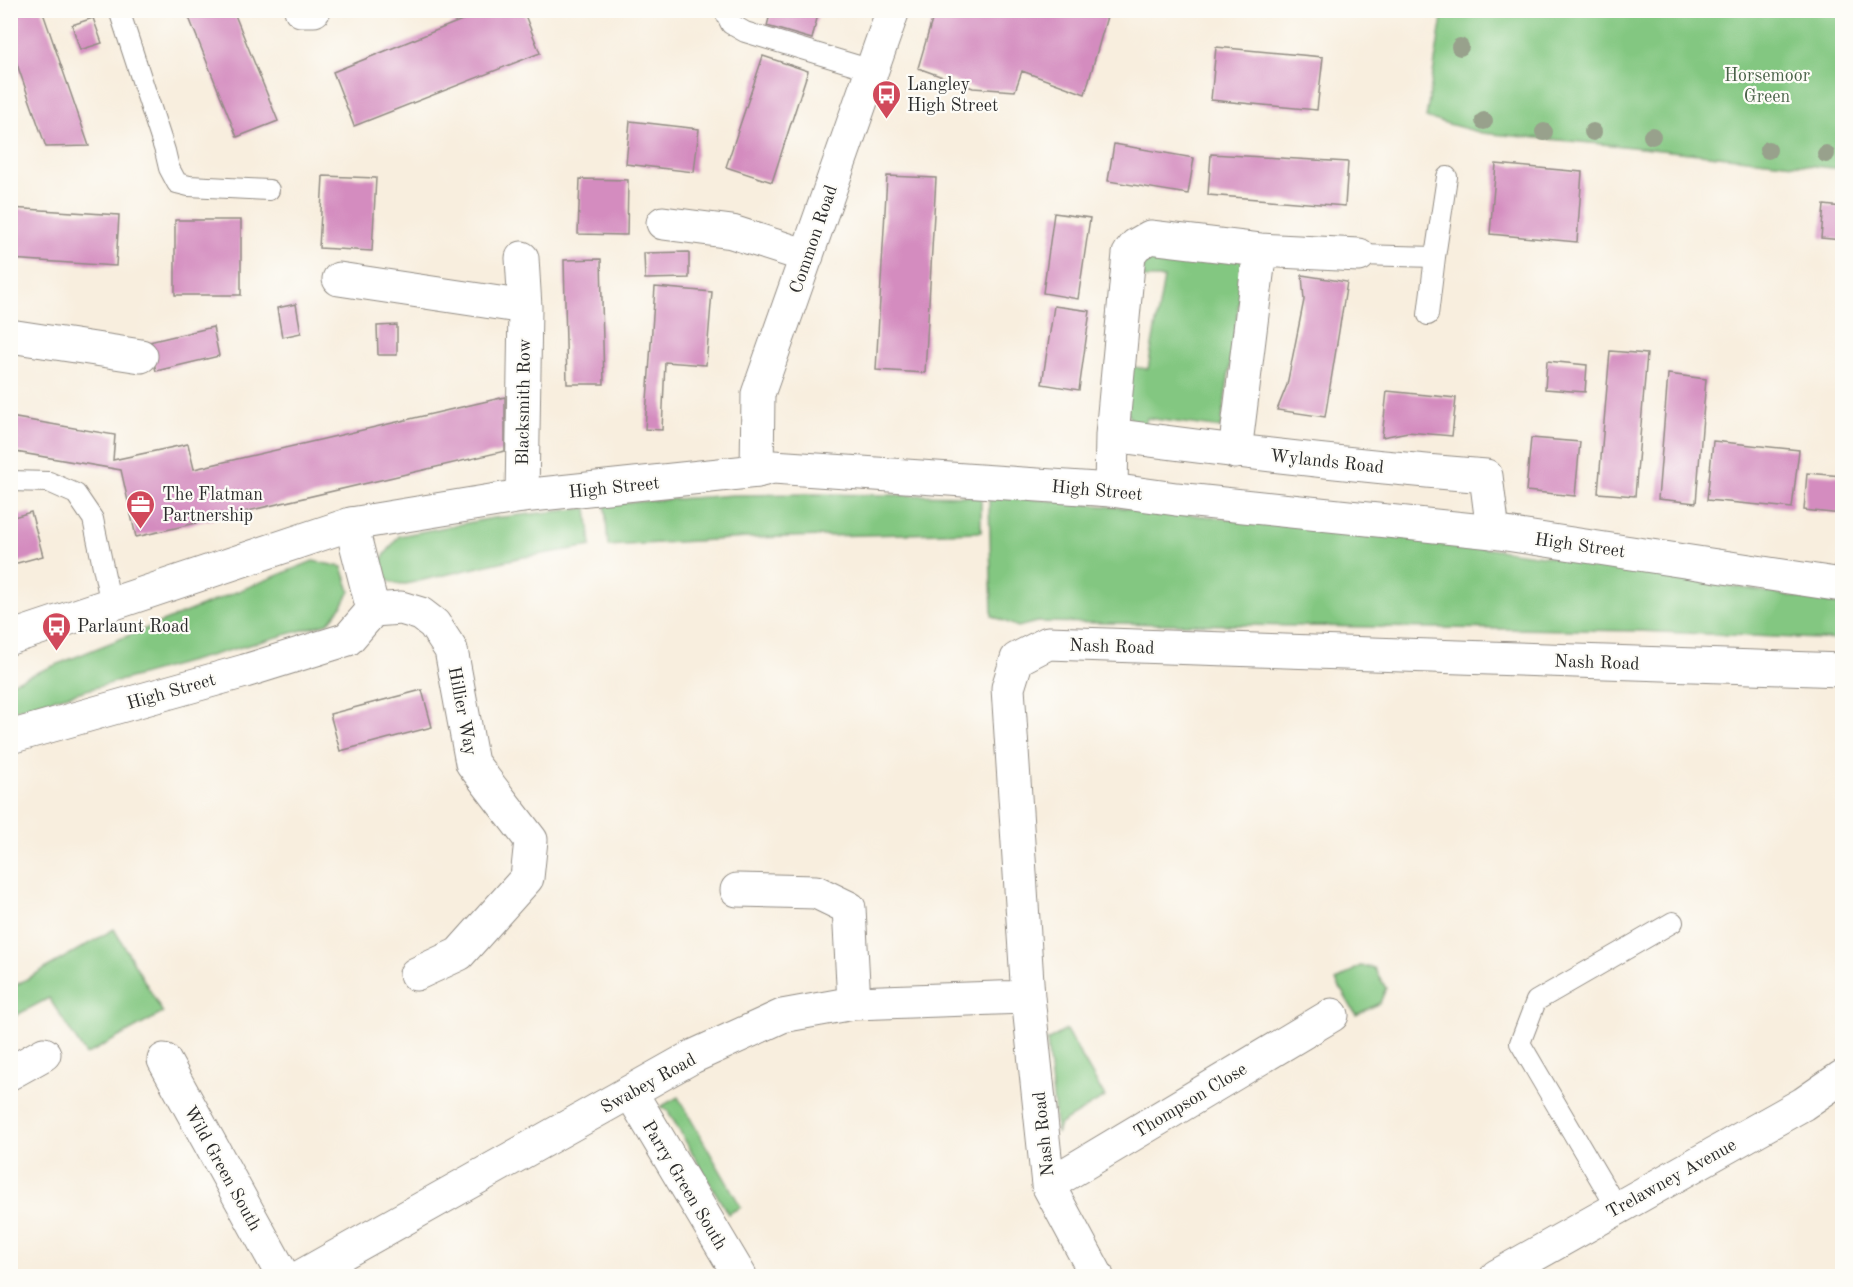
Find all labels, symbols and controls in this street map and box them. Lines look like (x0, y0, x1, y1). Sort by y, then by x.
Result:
park label: Horsemoor Green (1724, 67, 1811, 106)
place label: Langley High Street (907, 76, 998, 115)
bus stop icon: Langley High Street (870, 78, 902, 120)
street label: Common Road (787, 183, 841, 296)
street label: Blacksmith Row (514, 338, 534, 466)
street label: Wylands Road (1269, 447, 1385, 477)
street label: High Street (568, 474, 660, 502)
street label: High Street (1051, 478, 1143, 504)
place label: The Flatman Partnership (162, 486, 263, 525)
office icon: The Flatman Partnership (125, 488, 157, 530)
street label: High Street (1533, 531, 1626, 561)
bus stop icon: Parlaunt Road (40, 610, 72, 652)
place label: Parlaunt Road (77, 618, 189, 636)
street label: Nash Road (1069, 637, 1155, 657)
street label: Nash Road (1554, 653, 1640, 673)
street label: Hillier Way (445, 665, 480, 758)
street label: High Street (125, 671, 218, 713)
street label: Swabey Road (598, 1050, 699, 1117)
street label: Thompson Close (1131, 1060, 1250, 1142)
street label: Nash Road (1031, 1090, 1057, 1177)
street label: Wild Green South (180, 1103, 264, 1234)
street label: Parry Green South (639, 1118, 730, 1253)
street label: Trelawney Avenue (1603, 1136, 1740, 1222)

